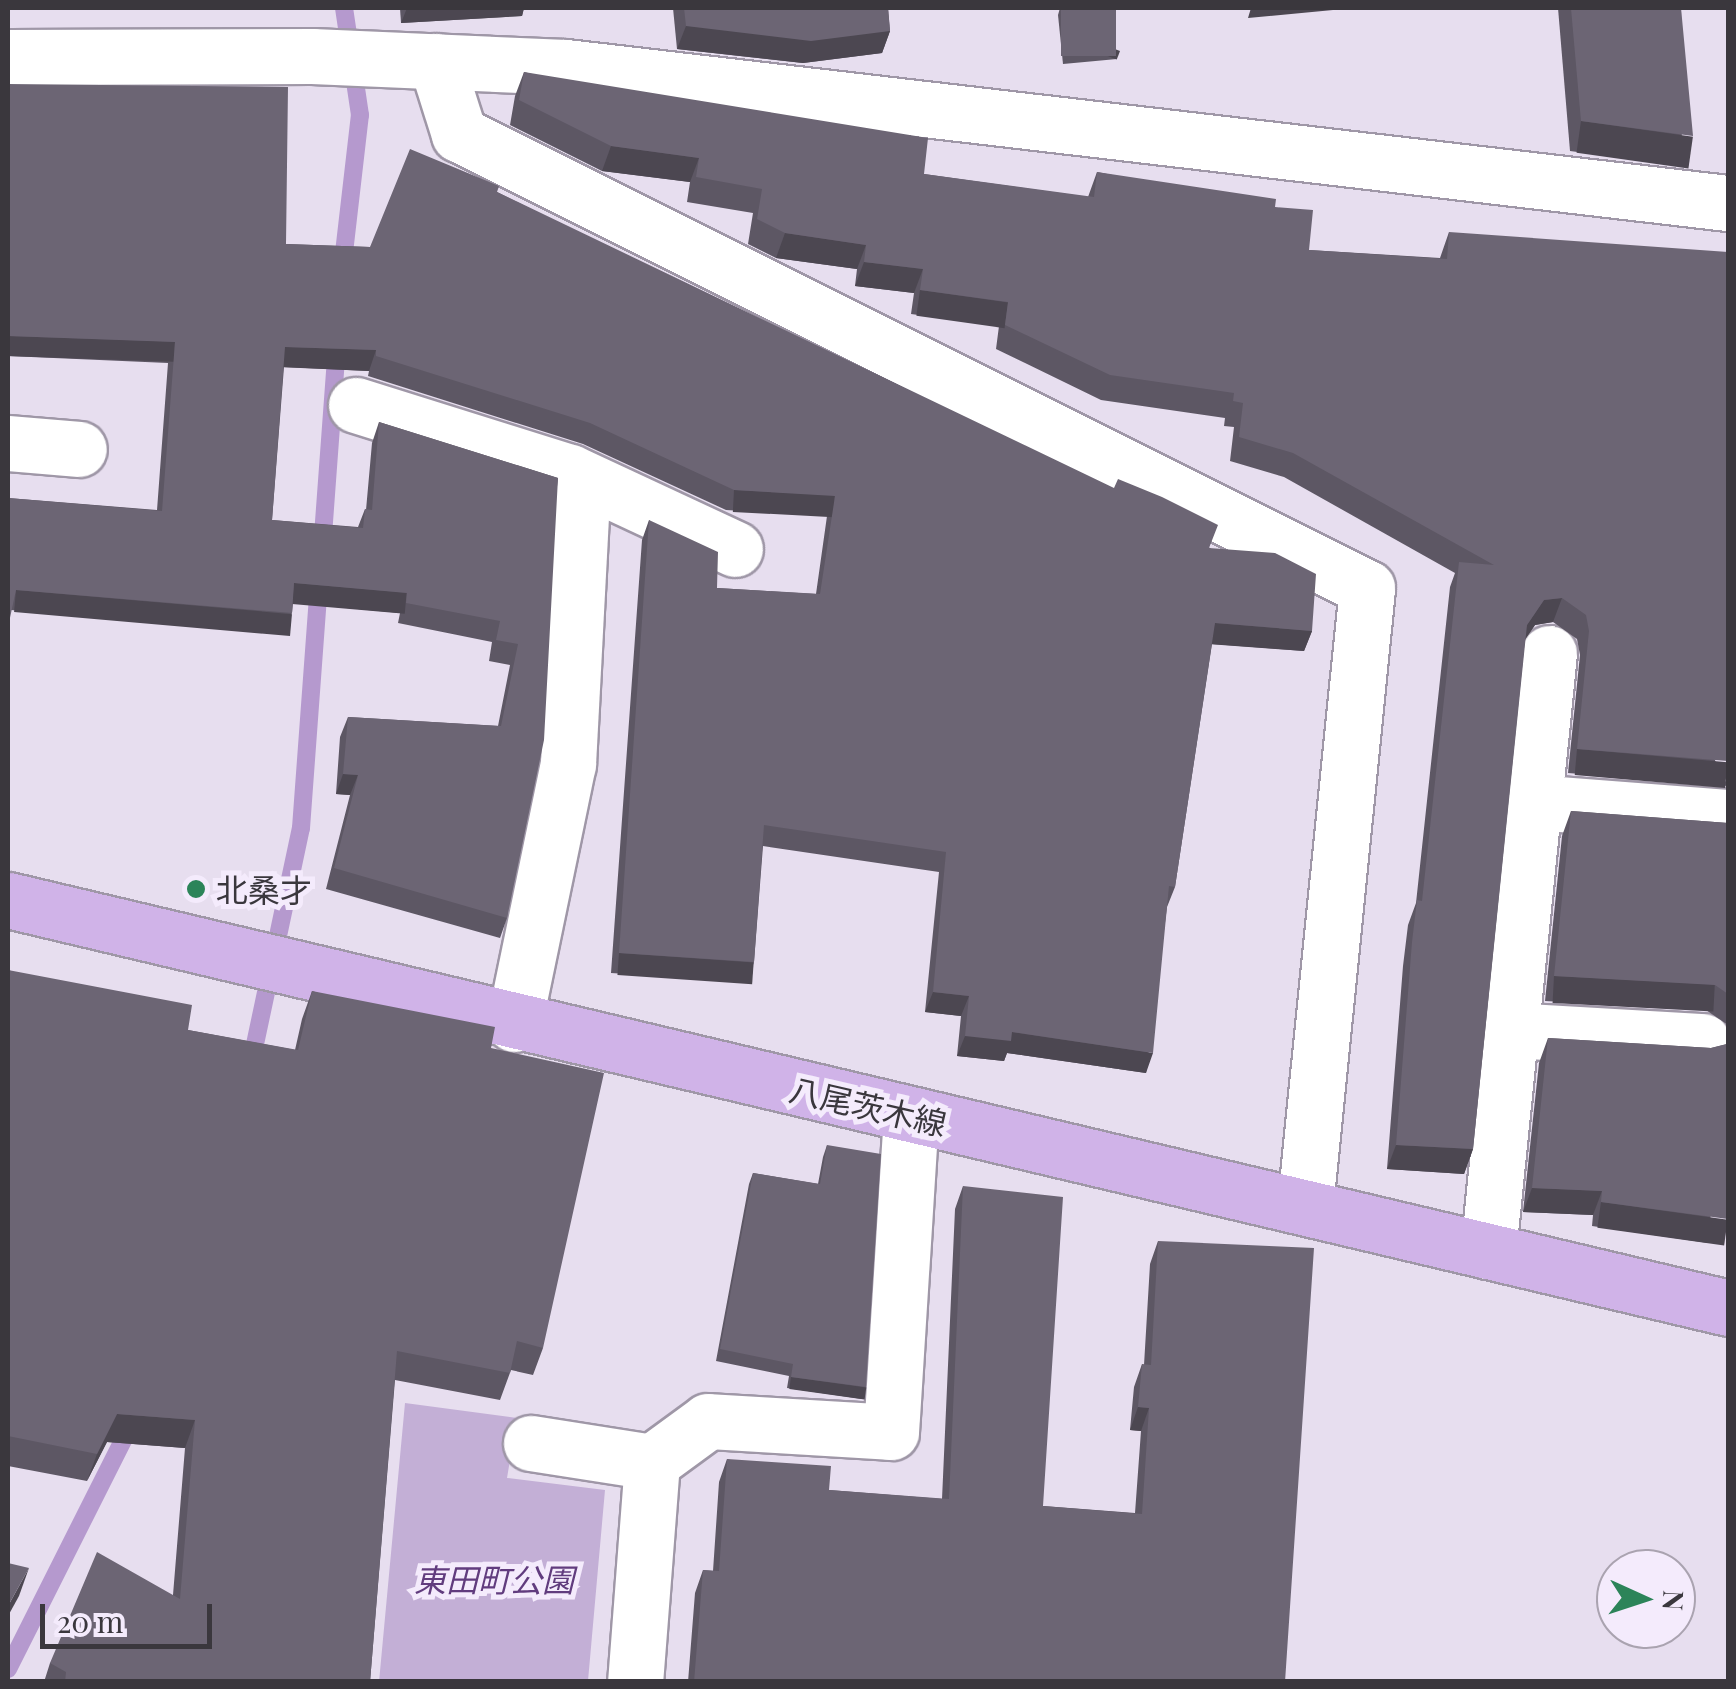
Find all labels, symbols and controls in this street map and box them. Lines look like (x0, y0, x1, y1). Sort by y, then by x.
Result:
place label: 北桑才 (216, 870, 312, 908)
marker: 北桑才 (185, 878, 207, 900)
street label: 八尾茨木線 (786, 1069, 950, 1143)
north arrow (1596, 1549, 1696, 1649)
park label: 東田町公園 (414, 1560, 574, 1598)
scale bar (45, 1584, 218, 1646)
text: N (1655, 1589, 1693, 1612)
text: 20 m (57, 1601, 123, 1641)

